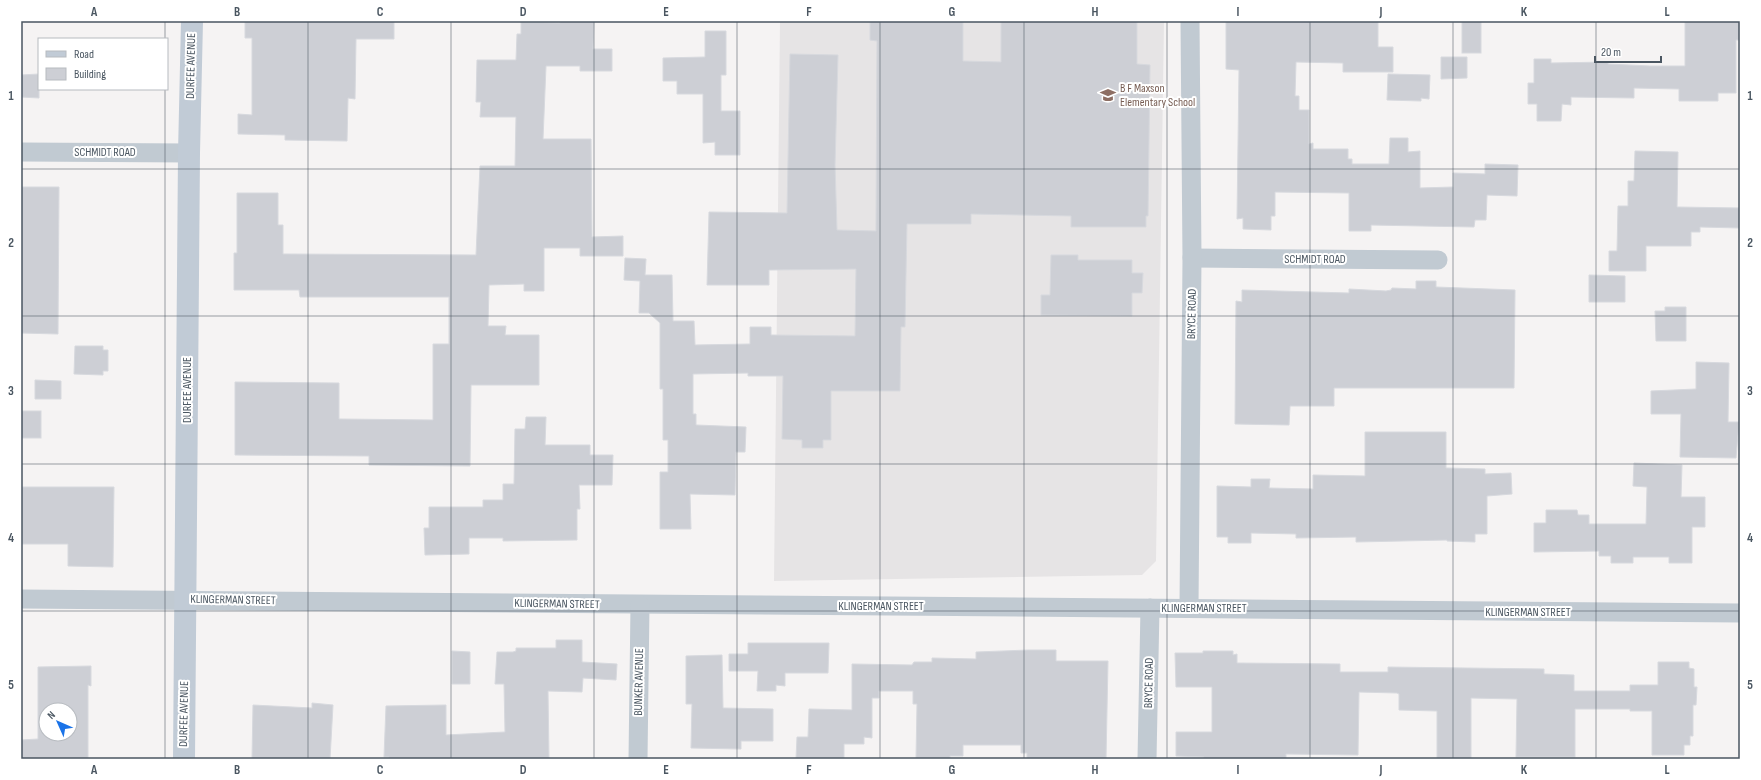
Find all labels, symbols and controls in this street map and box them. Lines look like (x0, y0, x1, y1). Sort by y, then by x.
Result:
text: A (90, 4, 98, 20)
text: B (234, 4, 240, 20)
text: C (377, 4, 384, 20)
text: D (520, 4, 527, 20)
text: E (663, 4, 669, 20)
text: F (806, 4, 812, 20)
text: G (949, 4, 956, 20)
text: H (1092, 4, 1099, 20)
text: I (1237, 4, 1240, 20)
text: J (1379, 4, 1383, 20)
text: K (1521, 4, 1528, 20)
text: L (1664, 4, 1670, 20)
street label: DURFEE AVENUE (183, 33, 199, 99)
legend (38, 38, 168, 90)
scale bar (1595, 38, 1661, 64)
text: 20 m (1601, 45, 1621, 60)
text: Road (74, 47, 94, 62)
text: Building (74, 67, 106, 82)
place label: B F Maxson Elementary School (1120, 81, 1195, 110)
school or university icon: B F Maxson Elementary School (1099, 86, 1117, 104)
text: 1 (8, 88, 14, 104)
text: 1 (1747, 88, 1753, 104)
street label: SCHMIDT ROAD (74, 145, 136, 160)
text: 2 (8, 235, 14, 251)
text: 2 (1747, 235, 1753, 251)
street label: SCHMIDT ROAD (1284, 252, 1346, 267)
street label: BRYCE ROAD (1184, 289, 1200, 339)
street label: DURFEE AVENUE (180, 357, 195, 423)
text: 3 (8, 383, 14, 399)
text: 3 (1747, 383, 1753, 399)
text: 4 (8, 530, 14, 546)
text: 4 (1747, 530, 1753, 546)
street label: KLINGERMAN STREET (190, 592, 276, 608)
street label: KLINGERMAN STREET (514, 596, 600, 612)
street label: KLINGERMAN STREET (838, 599, 924, 614)
street label: KLINGERMAN STREET (1161, 601, 1247, 616)
street label: KLINGERMAN STREET (1485, 605, 1571, 620)
street label: BUNKER AVENUE (631, 648, 647, 716)
street label: BRYCE ROAD (1141, 658, 1157, 708)
text: 5 (8, 677, 14, 693)
text: 5 (1747, 677, 1753, 693)
street label: DURFEE AVENUE (176, 681, 192, 747)
north arrow (38, 702, 78, 742)
text: N (45, 709, 58, 722)
text: A (90, 762, 98, 778)
text: B (234, 762, 240, 778)
text: C (377, 762, 384, 778)
text: D (520, 762, 527, 778)
text: E (663, 762, 669, 778)
text: F (806, 762, 812, 778)
text: G (949, 762, 956, 778)
text: H (1092, 762, 1099, 778)
text: I (1237, 762, 1240, 778)
text: J (1379, 762, 1383, 778)
text: K (1521, 762, 1528, 778)
text: L (1664, 762, 1670, 778)

